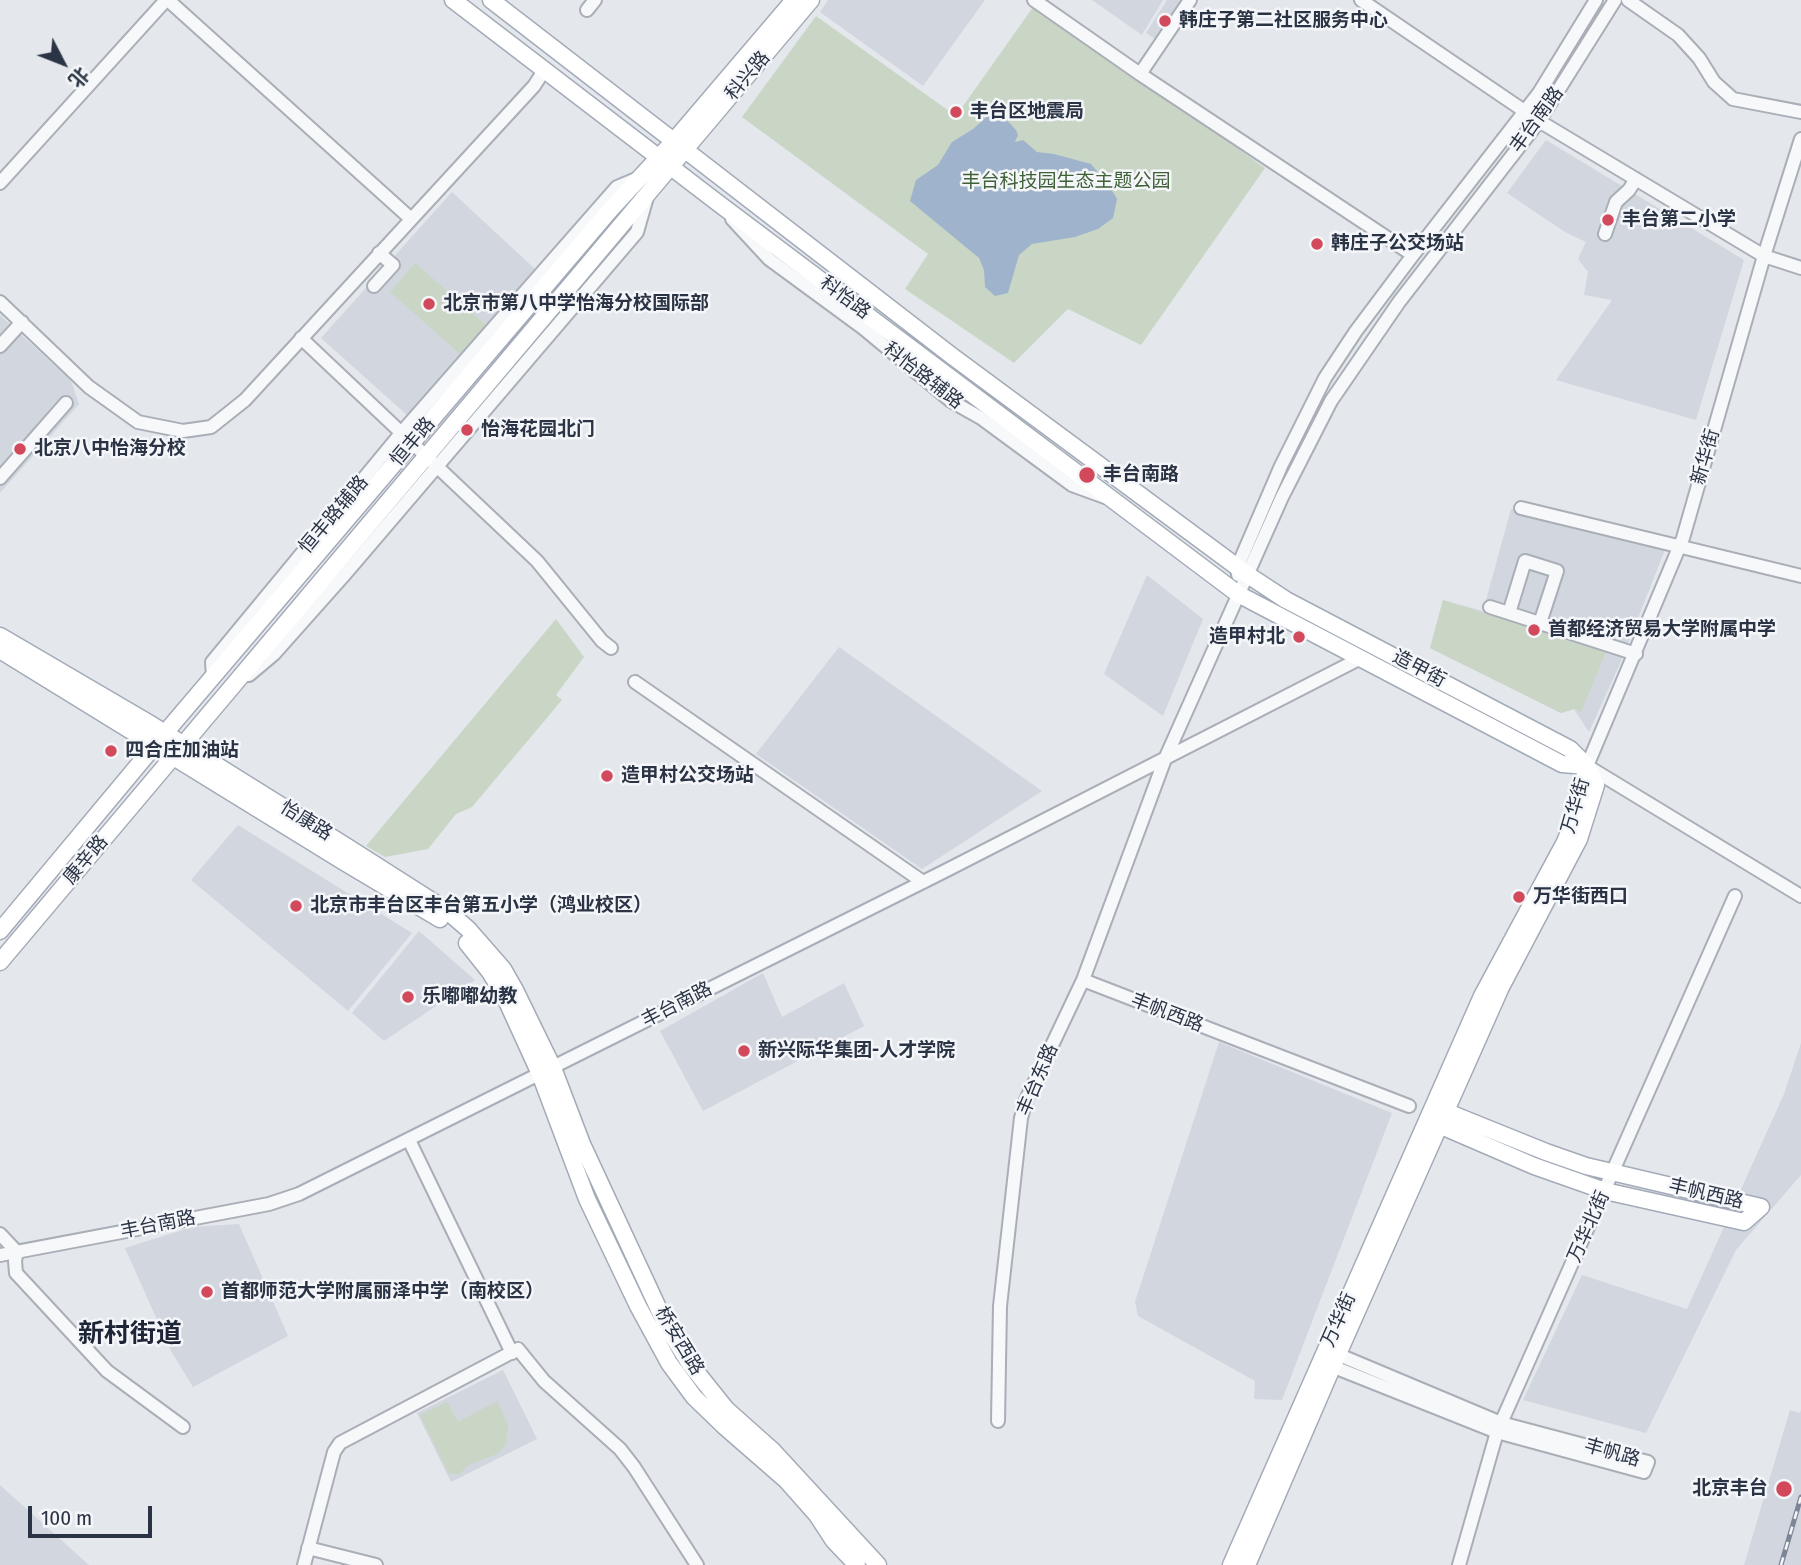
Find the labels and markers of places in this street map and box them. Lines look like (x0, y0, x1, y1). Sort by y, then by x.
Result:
place label: 韩庄子第二社区服务中心 (1179, 10, 1388, 32)
marker: 韩庄子第二社区服务中心 (1157, 13, 1173, 29)
place label: 丰台区地震局 (970, 101, 1084, 123)
marker: 丰台区地震局 (948, 104, 964, 120)
place label: 丰台第二小学 (1622, 209, 1736, 231)
marker: 丰台第二小学 (1600, 212, 1616, 228)
place label: 韩庄子公交场站 (1331, 233, 1464, 255)
marker: 韩庄子公交场站 (1309, 236, 1325, 252)
place label: 北京市第八中学怡海分校国际部 (443, 293, 709, 315)
marker: 北京市第八中学怡海分校国际部 (421, 296, 437, 312)
place label: 怡海花园北门 (481, 419, 595, 441)
marker: 怡海花园北门 (459, 422, 475, 438)
place label: 北京八中怡海分校 (34, 438, 186, 460)
marker: 北京八中怡海分校 (12, 441, 28, 457)
place label: 丰台南路 (1103, 464, 1179, 486)
marker: 丰台南路 (1077, 465, 1097, 485)
place label: 首都经济贸易大学附属中学 (1548, 619, 1776, 641)
marker: 首都经济贸易大学附属中学 (1526, 622, 1542, 638)
place label: 造甲村北 (1209, 626, 1285, 648)
marker: 造甲村北 (1291, 629, 1307, 645)
place label: 四合庄加油站 (125, 740, 239, 762)
marker: 四合庄加油站 (103, 743, 119, 759)
place label: 造甲村公交场站 (621, 765, 754, 787)
marker: 造甲村公交场站 (599, 768, 615, 784)
place label: 万华街西口 (1533, 886, 1628, 908)
marker: 万华街西口 (1511, 889, 1527, 905)
place label: 北京市丰台区丰台第五小学（鸿业校区） (310, 895, 652, 917)
marker: 北京市丰台区丰台第五小学（鸿业校区） (288, 898, 304, 914)
place label: 乐嘟嘟幼教 (422, 986, 517, 1008)
marker: 乐嘟嘟幼教 (400, 989, 416, 1005)
place label: 新兴际华集团-人才学院 (758, 1040, 955, 1062)
marker: 新兴际华集团-人才学院 (736, 1043, 752, 1059)
place label: 首都师范大学附属丽泽中学（南校区） (221, 1281, 544, 1303)
marker: 首都师范大学附属丽泽中学（南校区） (199, 1284, 215, 1300)
place label: 北京丰台 (1692, 1478, 1768, 1500)
marker: 北京丰台 (1774, 1479, 1794, 1499)

